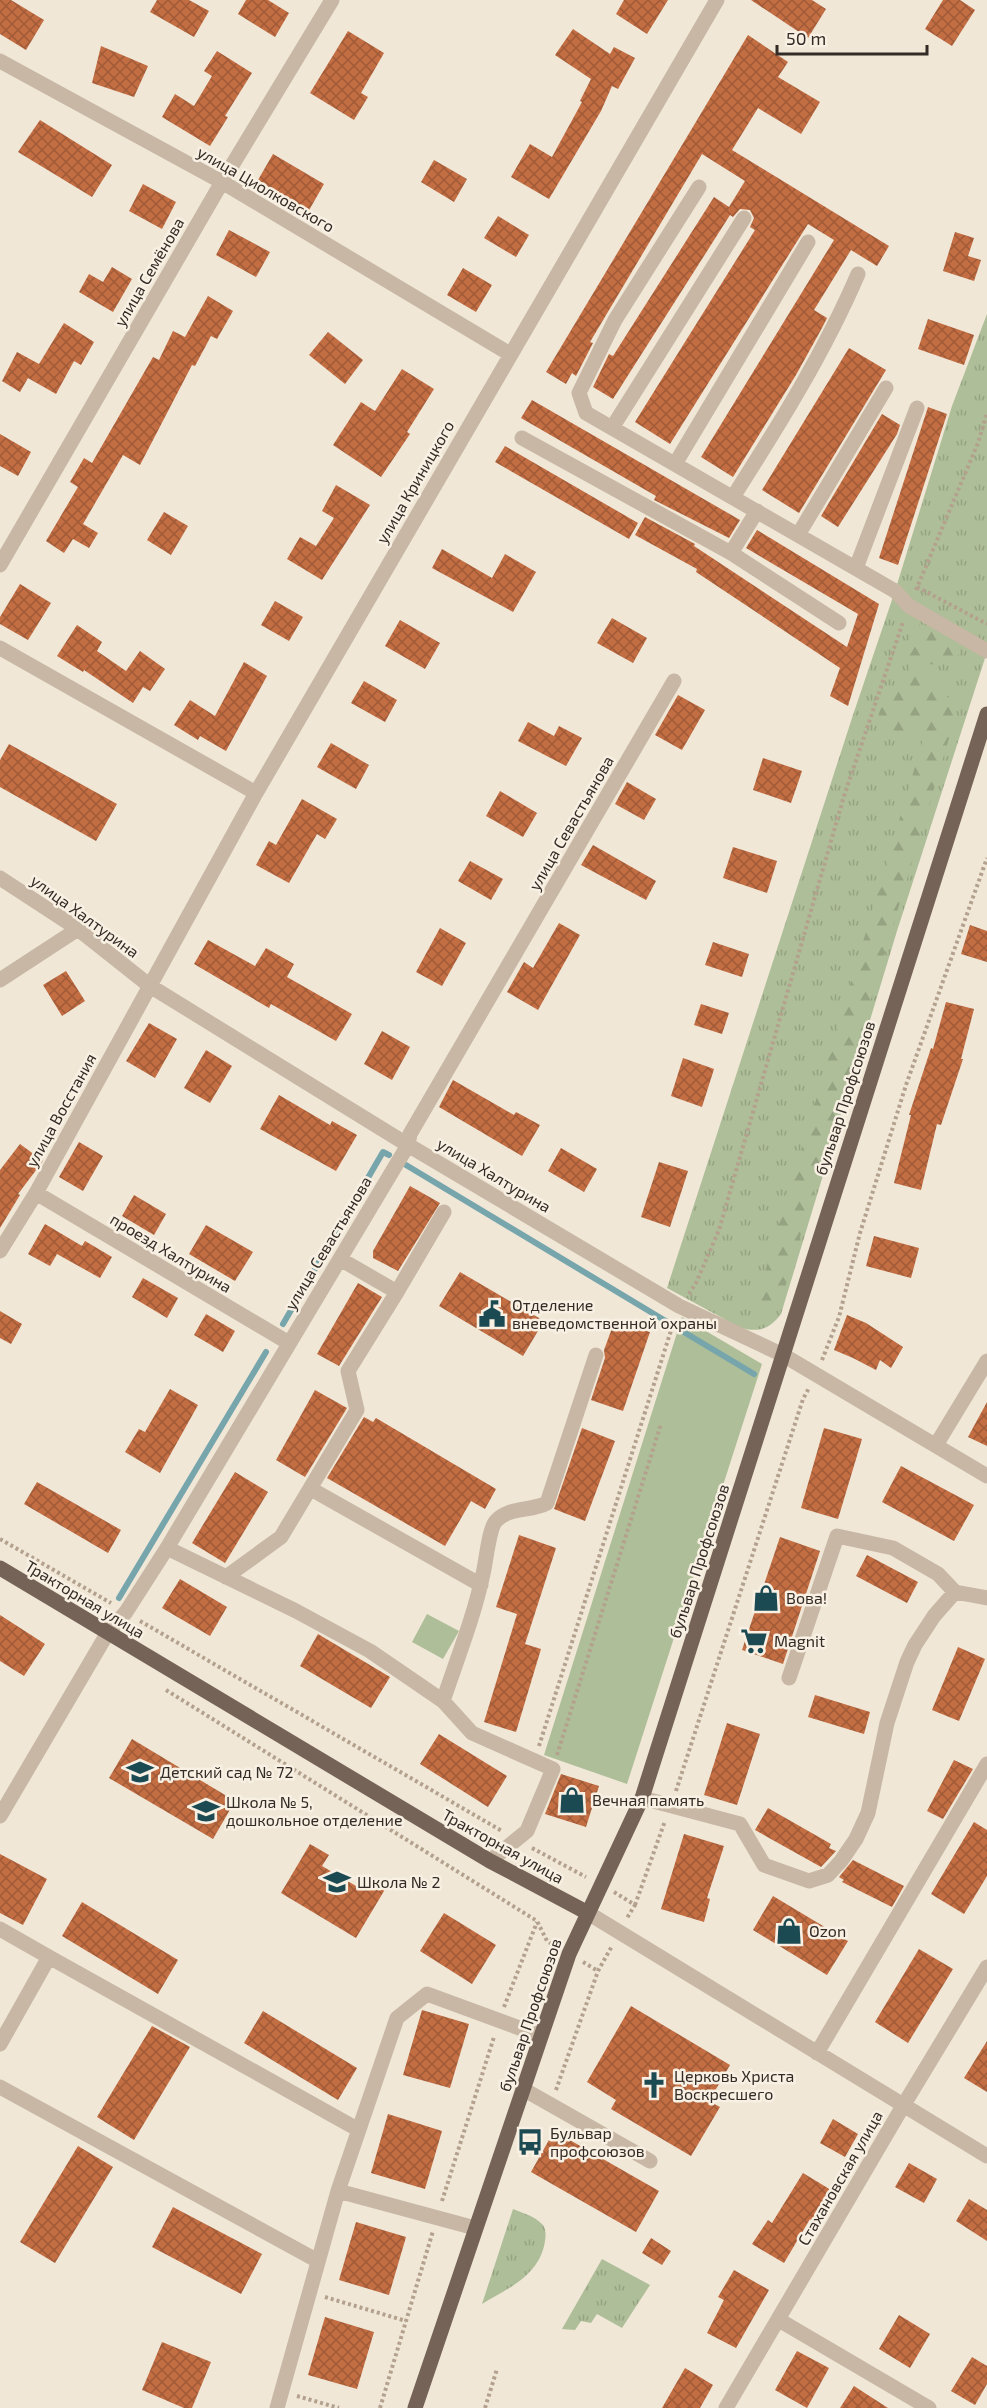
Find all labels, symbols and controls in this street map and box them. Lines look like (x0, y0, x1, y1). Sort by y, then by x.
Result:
scale bar (777, 18, 927, 56)
text: 50 m (786, 27, 826, 49)
street label: улица Циолковского (194, 142, 338, 236)
street label: улица Семёнова (110, 214, 188, 330)
street label: улица Криницкого (372, 417, 458, 547)
street label: улица Севастьянова (524, 752, 618, 894)
street label: улица Халтурина (27, 870, 143, 962)
street label: бульвар Профсоюзов (811, 1018, 879, 1178)
street label: улица Восстания (21, 1050, 101, 1170)
street label: улица Халтурина (434, 1133, 554, 1217)
street label: улица Севастьянова (280, 1173, 376, 1313)
street label: проезд Халтурина (107, 1209, 235, 1297)
place label: Отделение вневедомственной охраны (512, 1295, 717, 1332)
public building icon: Отделение вневедомственной охраны (477, 1299, 507, 1329)
street label: бульвар Профсоюзов (665, 1481, 733, 1641)
street label: Тракторная улица (22, 1555, 148, 1643)
shop icon: Вова! (751, 1583, 781, 1613)
place label: Вова! (786, 1588, 827, 1607)
supermarket icon: Magnit (739, 1626, 769, 1656)
place label: Magnit (774, 1631, 825, 1650)
school or university icon: Детский сад № 72 (125, 1757, 155, 1787)
place label: Детский сад № 72 (160, 1762, 293, 1781)
shop icon: Вечная память (557, 1785, 587, 1815)
place label: Вечная память (592, 1790, 704, 1809)
place label: Школа № 5, дошкольное отделение (226, 1792, 403, 1829)
school or university icon: Школа № 5, дошкольное отделение (191, 1796, 221, 1826)
street label: Тракторная улица (439, 1804, 567, 1888)
school or university icon: Школа № 2 (322, 1867, 352, 1897)
place label: Школа № 2 (357, 1872, 440, 1891)
shop icon: Ozon (774, 1916, 804, 1946)
place label: Ozon (809, 1921, 846, 1940)
street label: бульвар Профсоюзов (494, 1936, 566, 2094)
place label: Церковь Христа Воскресшего (674, 2066, 794, 2103)
church icon: Церковь Христа Воскресшего (639, 2070, 669, 2100)
street label: Стахановская улица (793, 2107, 887, 2249)
place label: Бульвар профсоюзов (550, 2123, 645, 2160)
bus stop icon: Бульвар профсоюзов (515, 2127, 545, 2157)

